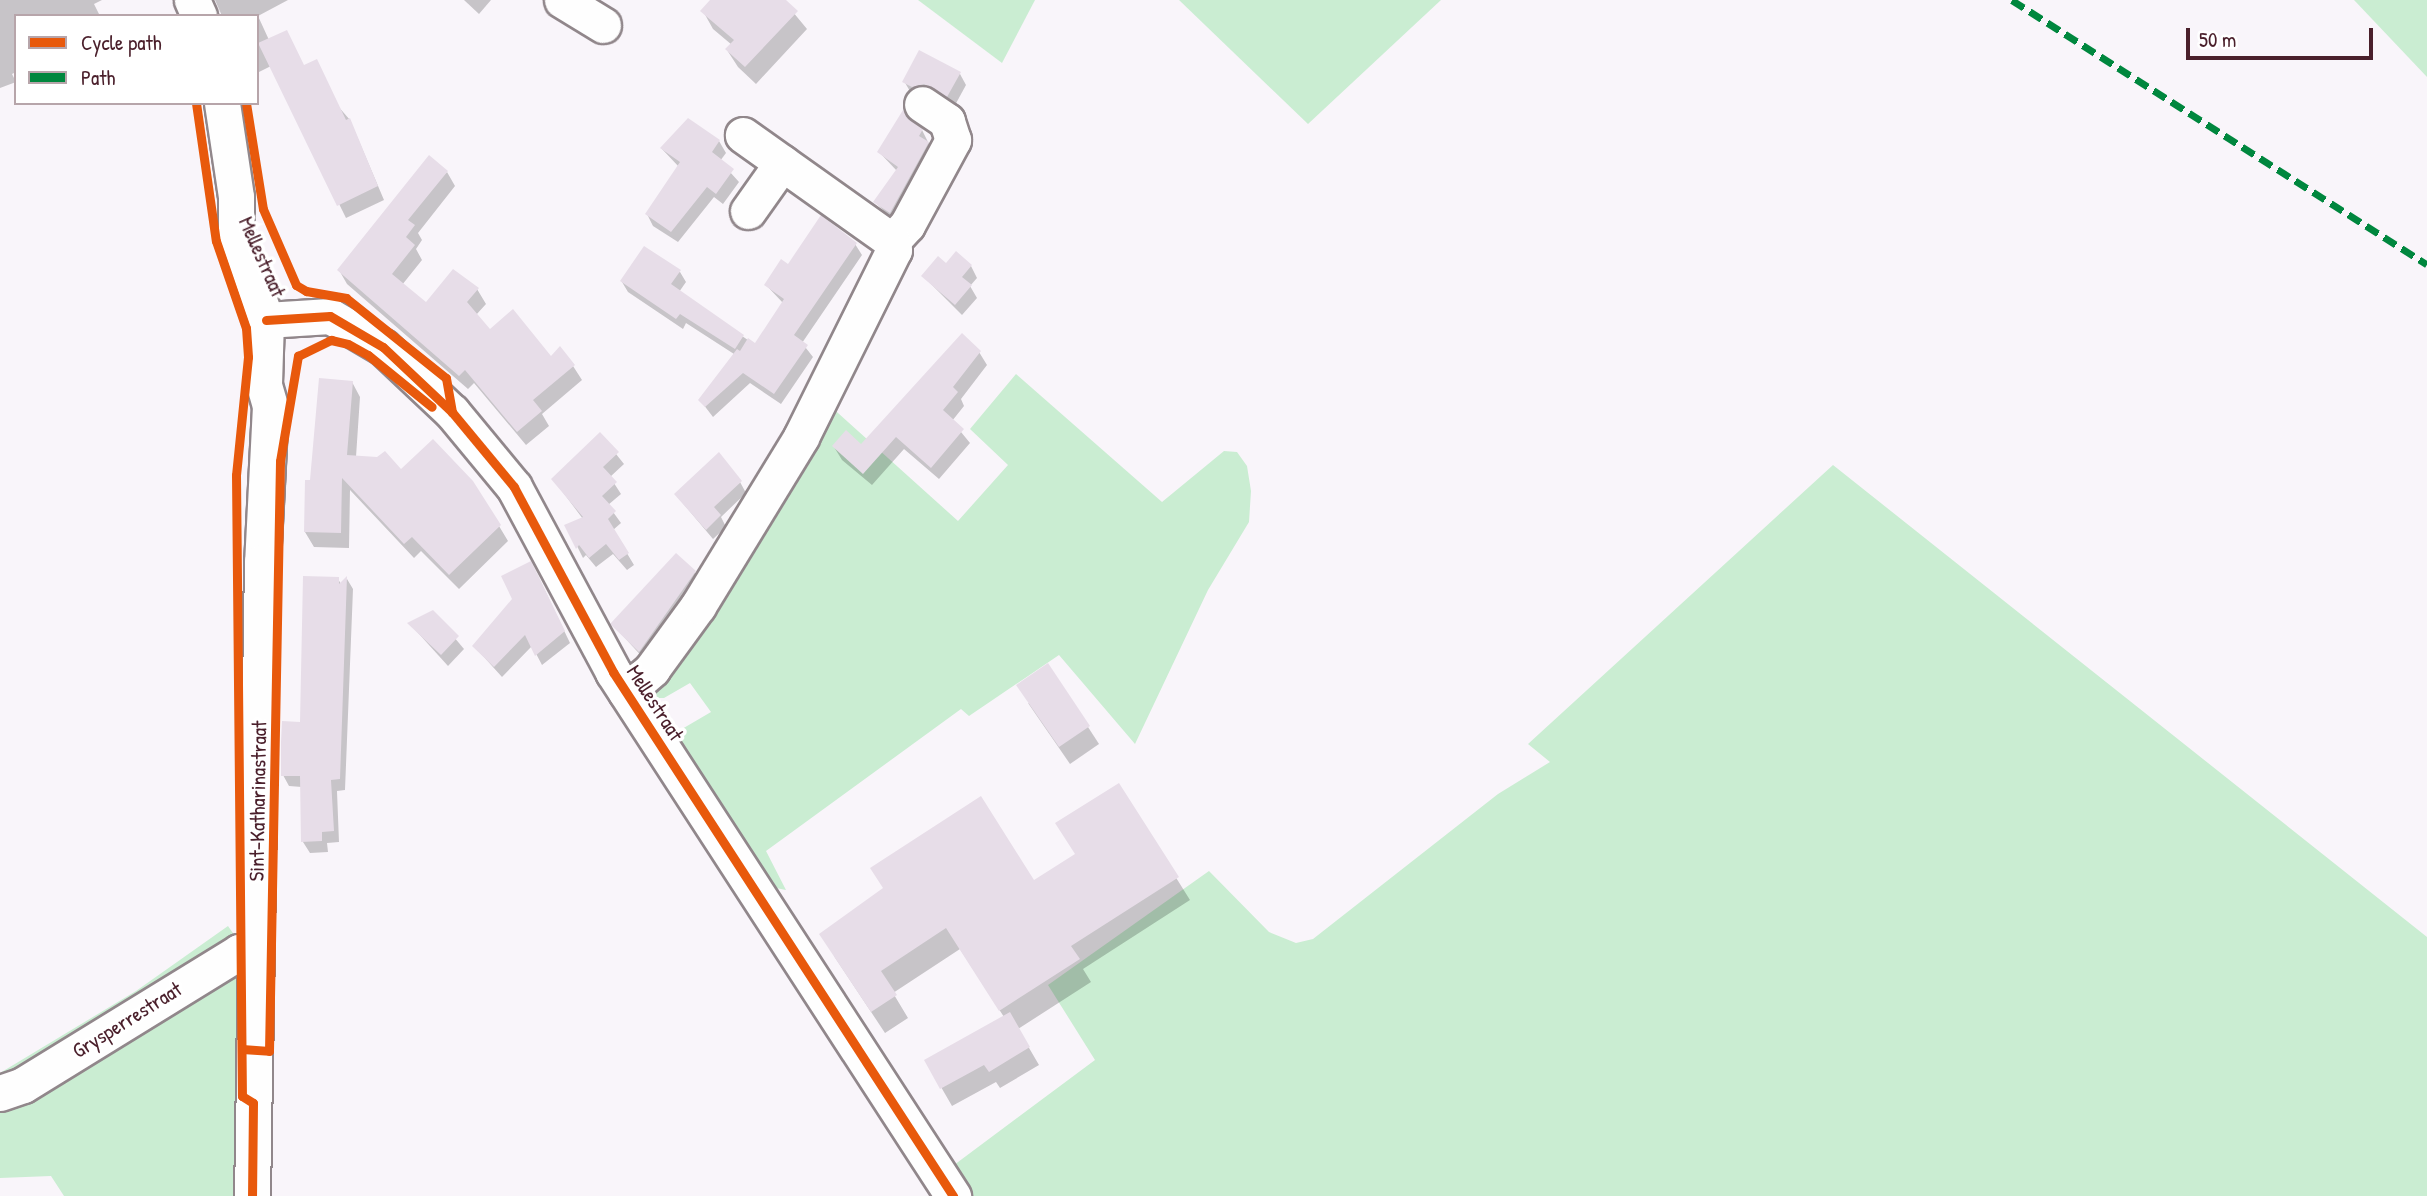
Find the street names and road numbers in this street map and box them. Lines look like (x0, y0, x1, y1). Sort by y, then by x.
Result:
street label: Mellestraat (233, 213, 291, 301)
street label: Mellestraat (621, 660, 689, 746)
street label: Sint-Katharinastraat (244, 720, 272, 882)
street label: Grysperrestraat (68, 976, 186, 1064)

